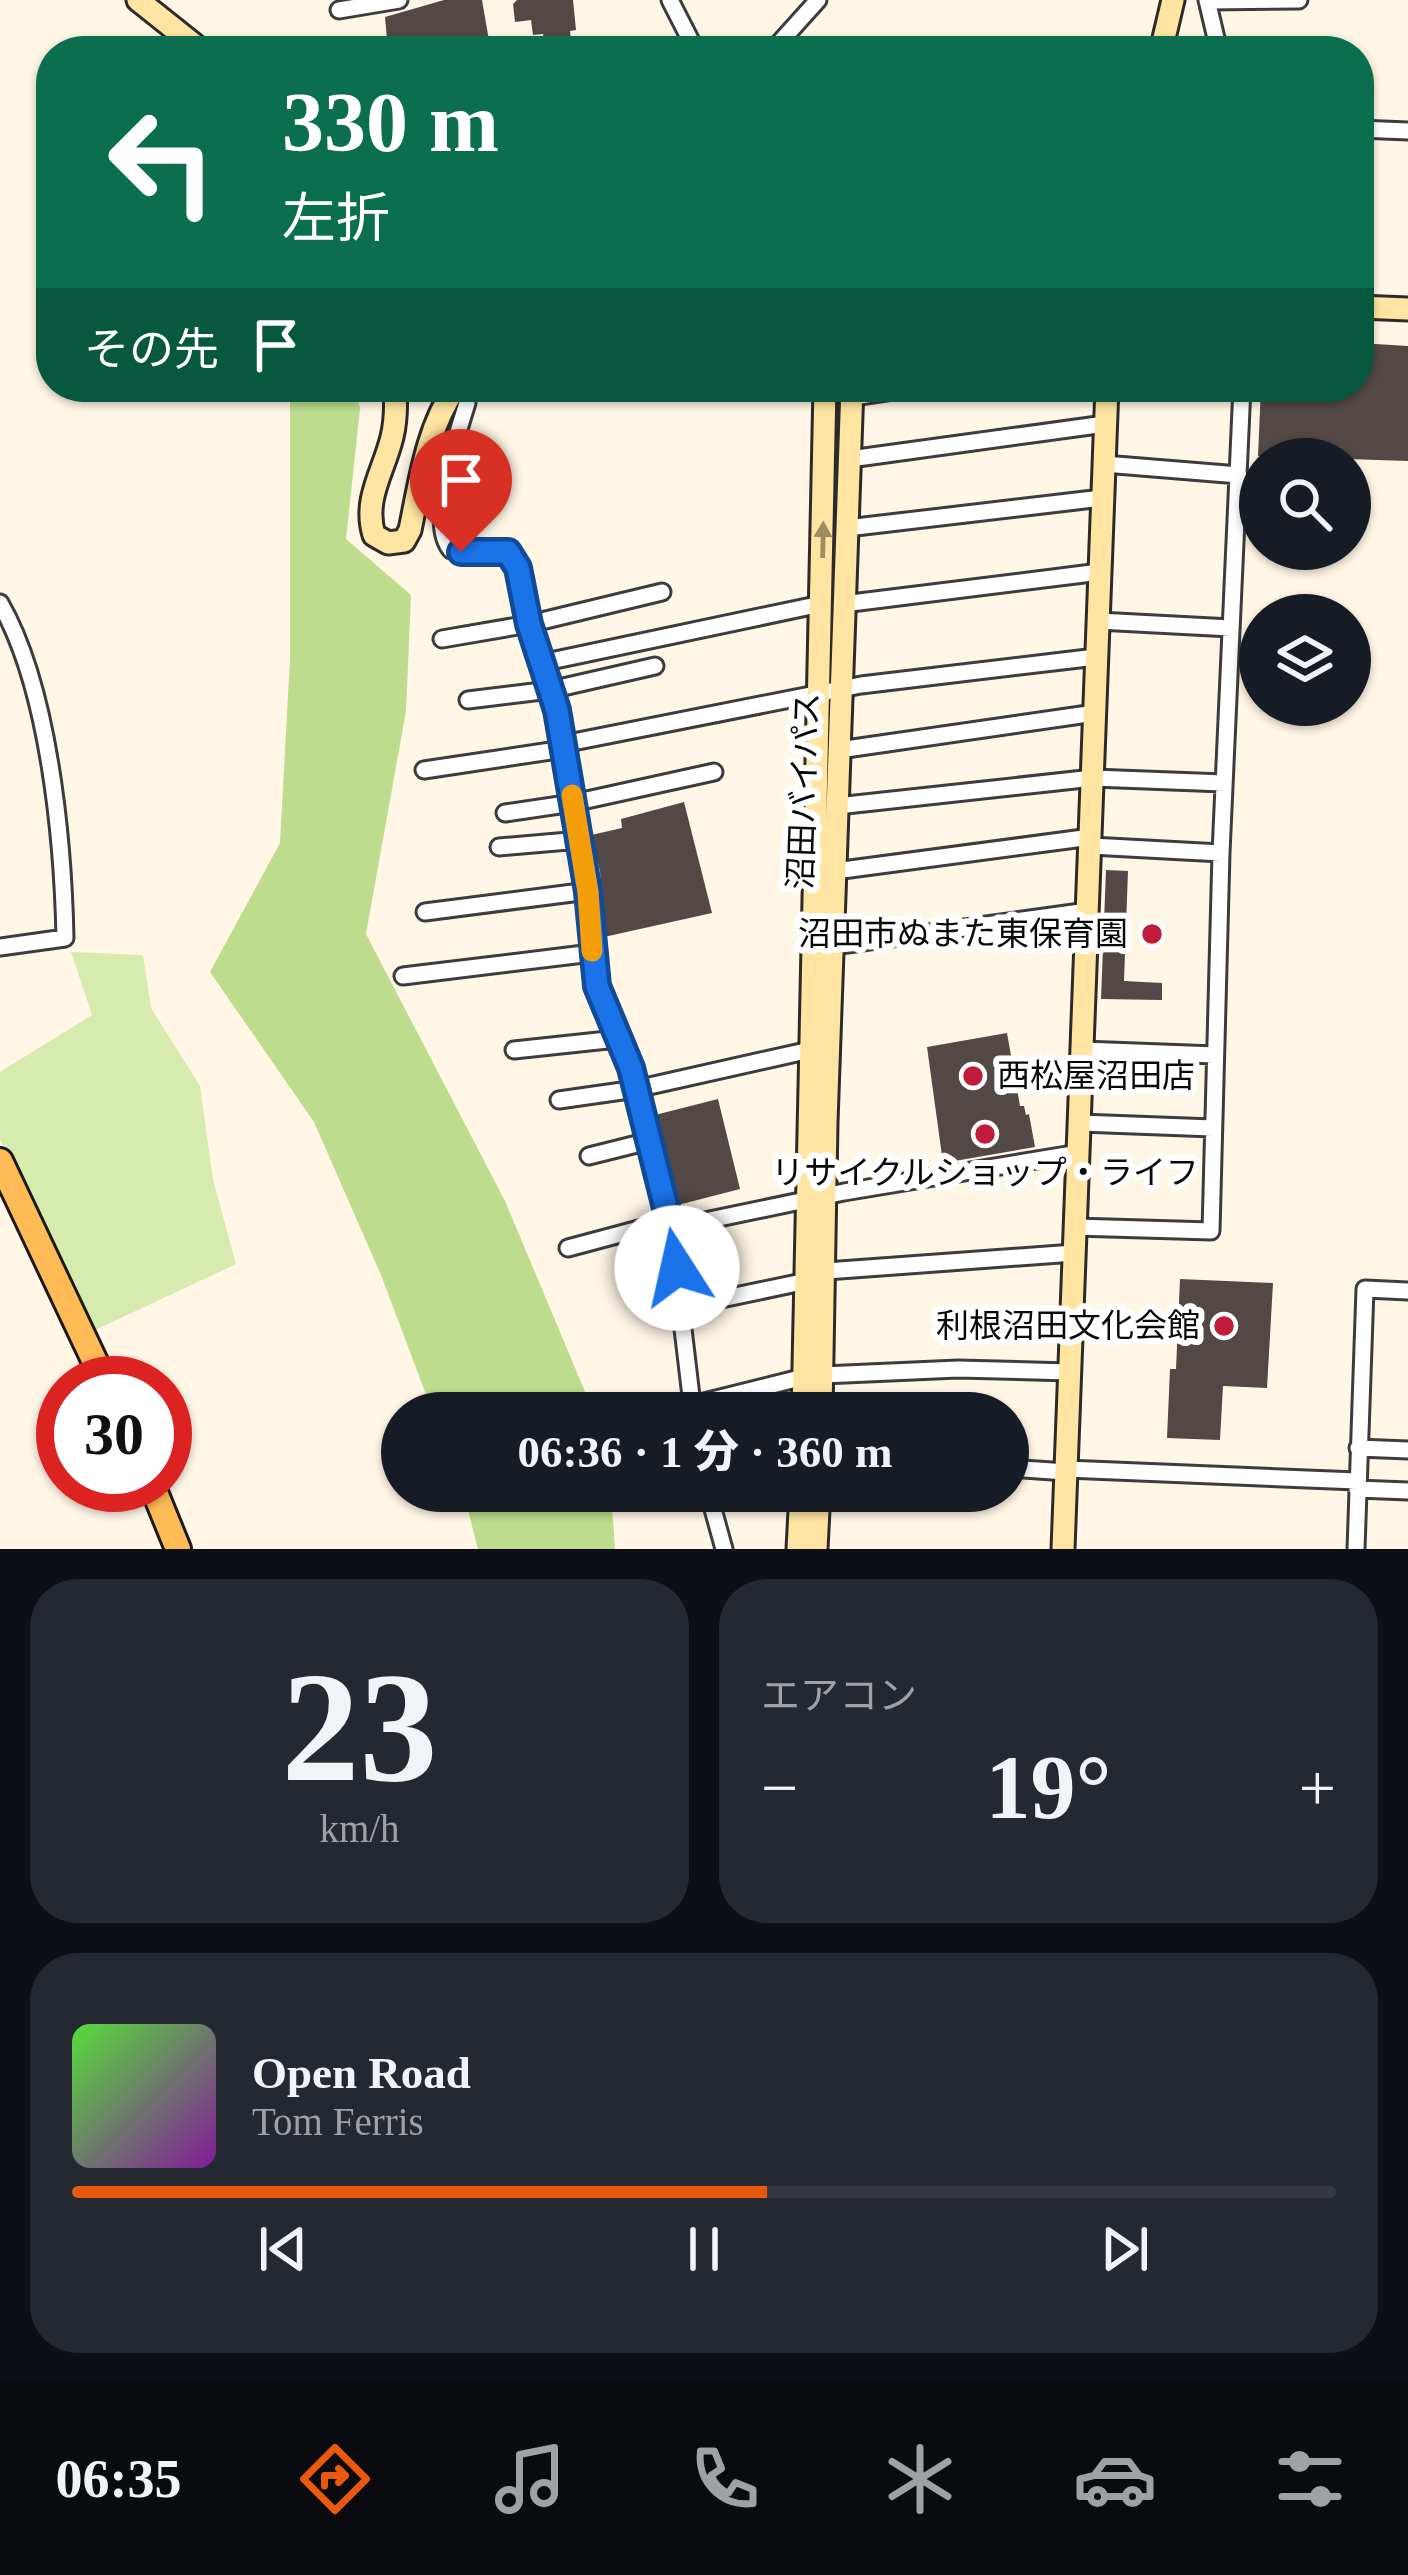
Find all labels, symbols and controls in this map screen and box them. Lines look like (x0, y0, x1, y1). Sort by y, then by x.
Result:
text: 330 m (282, 76, 499, 169)
icon: left (84, 84, 240, 240)
text: 左折 (282, 189, 390, 249)
icon: arrive (243, 312, 309, 378)
text: その先 (84, 325, 219, 375)
pin (410, 429, 512, 552)
map controls (1239, 438, 1371, 726)
button: search (1239, 438, 1371, 570)
icon: arrive (428, 447, 494, 513)
one-way arrow (813, 520, 832, 558)
button: layers (1239, 594, 1371, 726)
street label: 沼田バイパス (783, 692, 825, 890)
place label: 沼田市ぬまた東保育園 (798, 916, 1128, 952)
marker: 沼田市ぬまた東保育園 (1139, 921, 1165, 947)
place label: 西松屋沼田店 (997, 1058, 1195, 1094)
marker: 西松屋沼田店 (960, 1063, 986, 1089)
marker: リサイクルショップ・ライフ (972, 1121, 998, 1147)
place label: リサイクルショップ・ライフ (771, 1155, 1199, 1191)
position arrow (614, 1205, 740, 1331)
place label: 利根沼田文化会館 (936, 1308, 1200, 1344)
marker: 利根沼田文化会館 (1211, 1313, 1237, 1339)
speed limit sign: 30 (36, 1356, 192, 1512)
text: 06:36 · 1 分 · 360 m (518, 1427, 893, 1477)
text: 23 (282, 1641, 438, 1814)
text: エアコン (761, 1674, 917, 1717)
text: 19° (986, 1738, 1112, 1837)
text: − (761, 1751, 798, 1824)
text: + (1299, 1751, 1336, 1824)
text: km/h (319, 1807, 400, 1850)
text: Open Road (252, 2048, 471, 2098)
text: Tom Ferris (252, 2100, 424, 2143)
icon: previous (250, 2216, 316, 2282)
icon: pause (671, 2216, 737, 2282)
icon: next (1092, 2216, 1158, 2282)
icon: directions (293, 2437, 377, 2521)
icon: music (488, 2437, 572, 2521)
icon: phone (683, 2437, 767, 2521)
icon: climate (878, 2437, 962, 2521)
icon: car (1073, 2437, 1157, 2521)
icon: filters (1268, 2437, 1352, 2521)
text: 06:35 (56, 2449, 182, 2509)

